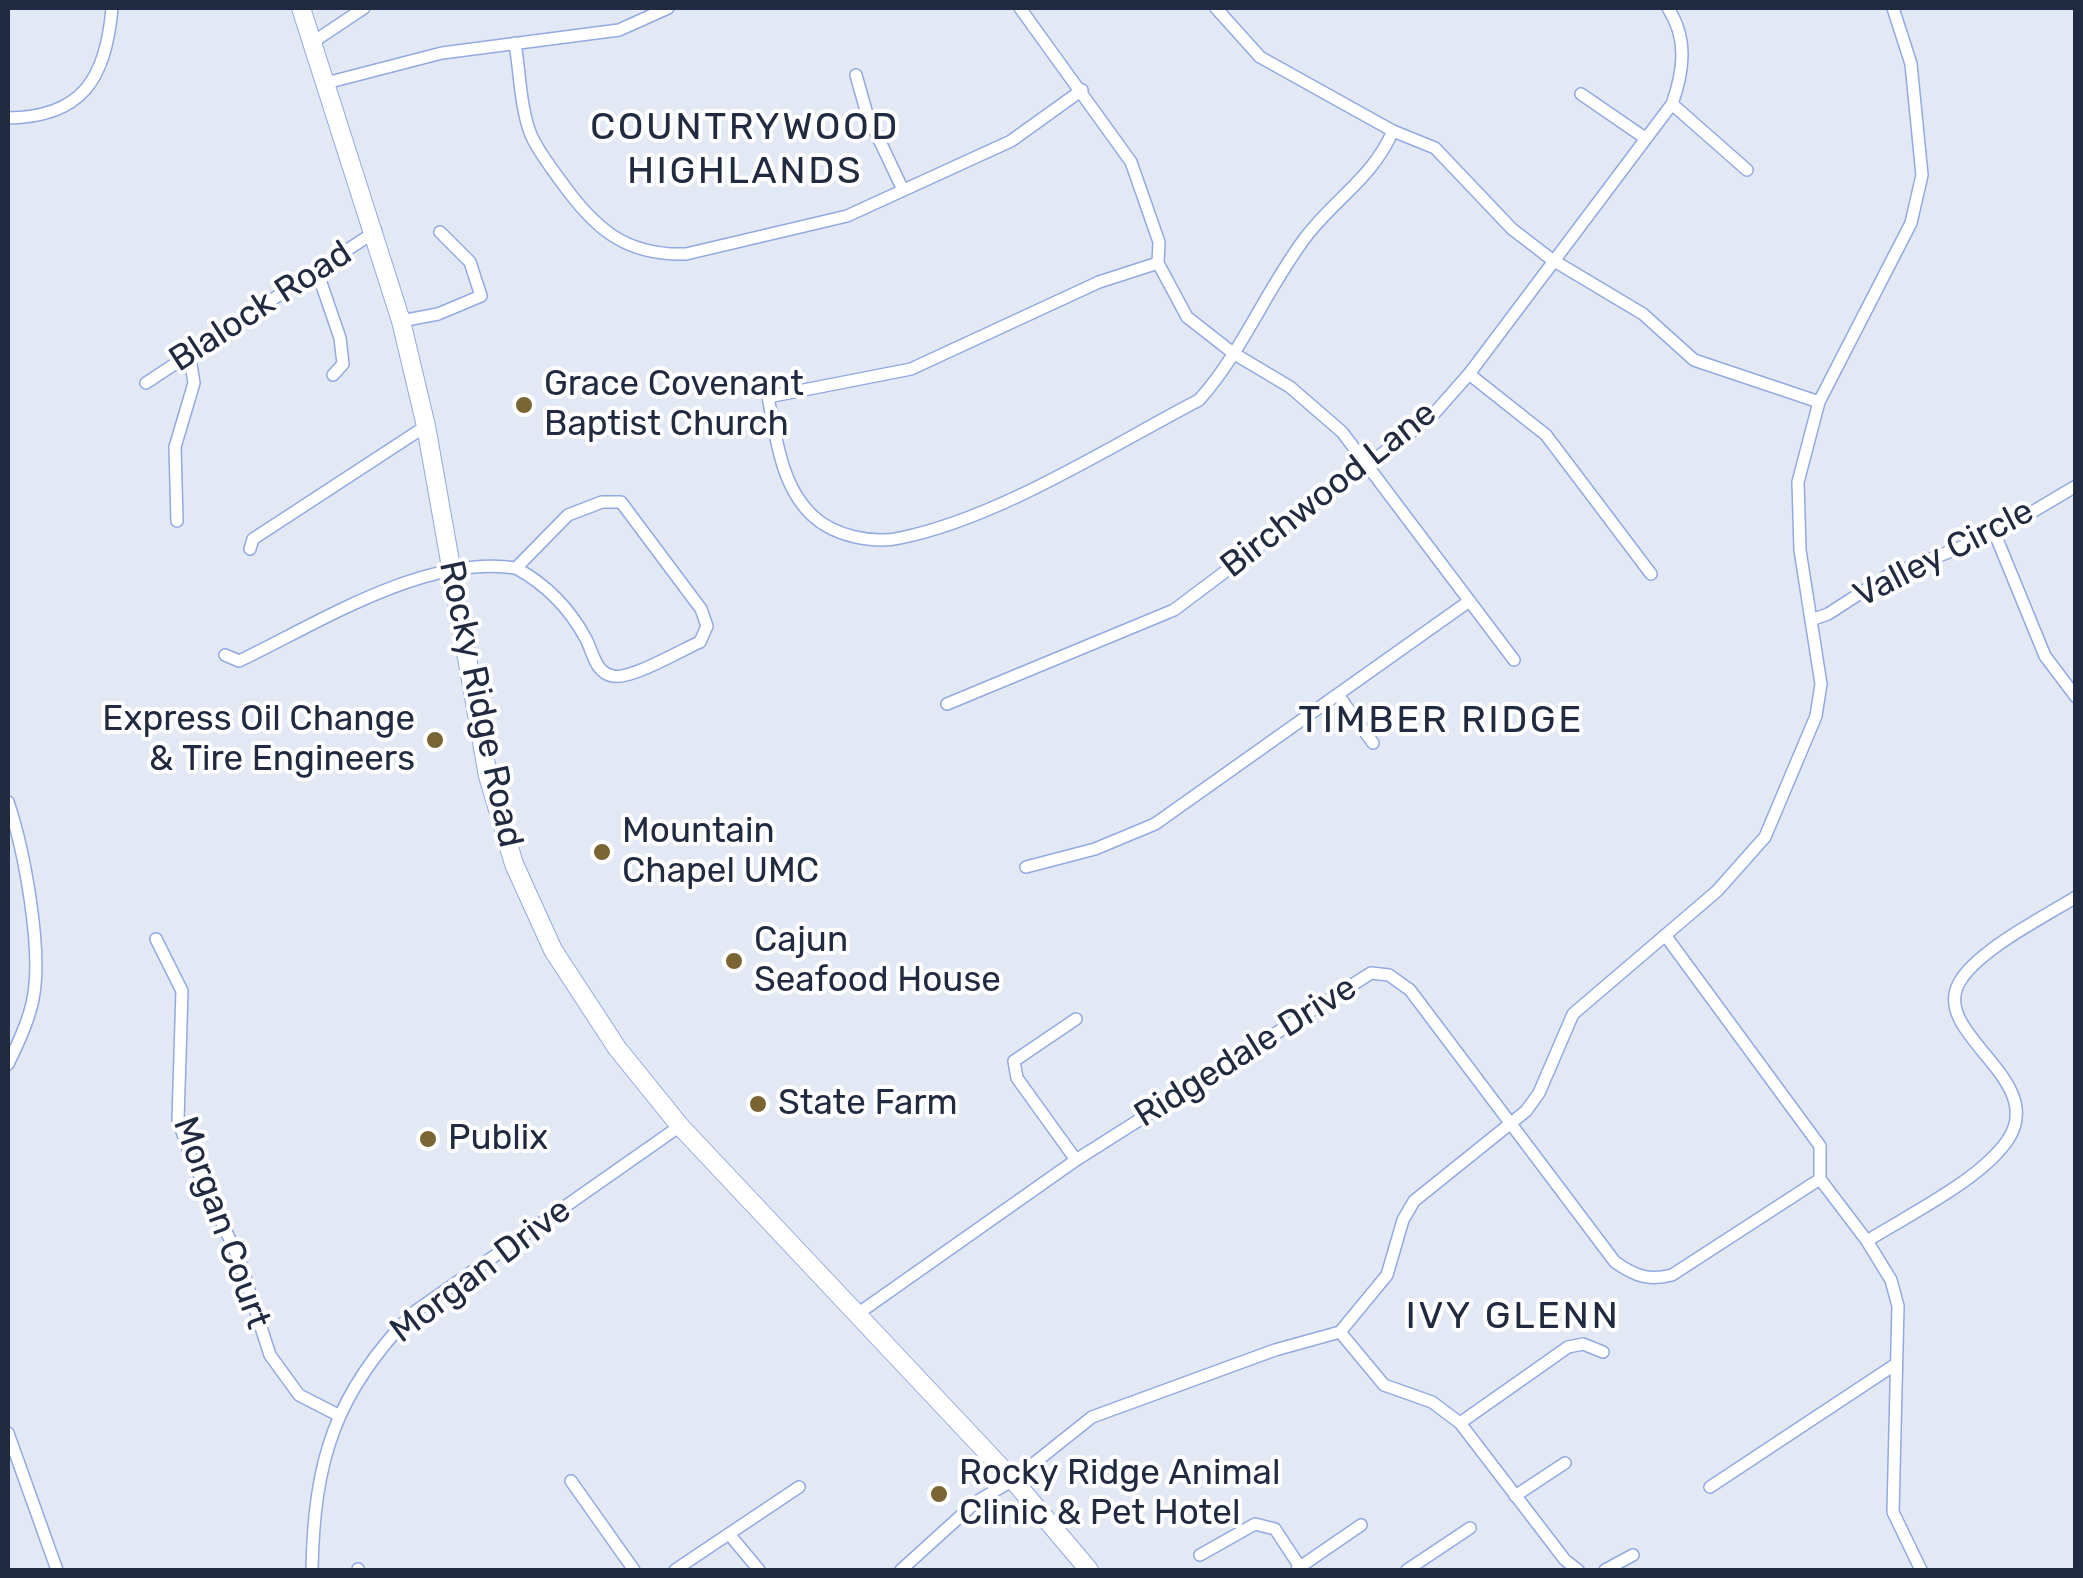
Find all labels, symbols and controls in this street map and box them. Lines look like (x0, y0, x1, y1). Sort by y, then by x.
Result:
district label: COUNTRYWOOD HIGHLANDS (590, 105, 900, 194)
street label: Blalock Road (162, 233, 360, 381)
place label: Grace Covenant Baptist Church (544, 364, 804, 446)
street label: Birchwood Lane (1213, 393, 1445, 587)
marker: Grace Covenant Baptist Church (513, 394, 535, 416)
street label: Valley Circle (1847, 491, 2041, 617)
street label: Rocky Ridge Road (429, 557, 531, 851)
district label: TIMBER RIDGE (1298, 698, 1584, 744)
place label: Express Oil Change & Tire Engineers (102, 699, 415, 781)
marker: Express Oil Change & Tire Engineers (424, 729, 446, 751)
place label: Mountain Chapel UMC (622, 811, 819, 893)
marker: Mountain Chapel UMC (591, 841, 613, 863)
place label: Cajun Seafood House (754, 920, 1001, 1002)
marker: Cajun Seafood House (723, 950, 745, 972)
street label: Ridgedale Drive (1127, 967, 1365, 1137)
place label: State Farm (778, 1083, 958, 1125)
marker: State Farm (747, 1093, 769, 1115)
street label: Morgan Court (163, 1111, 279, 1335)
place label: Publix (448, 1118, 548, 1160)
marker: Publix (417, 1128, 439, 1150)
street label: Morgan Drive (382, 1190, 580, 1352)
district label: IVY GLENN (1406, 1294, 1620, 1340)
place label: Rocky Ridge Animal Clinic & Pet Hotel (959, 1453, 1280, 1535)
marker: Rocky Ridge Animal Clinic & Pet Hotel (928, 1483, 950, 1505)

